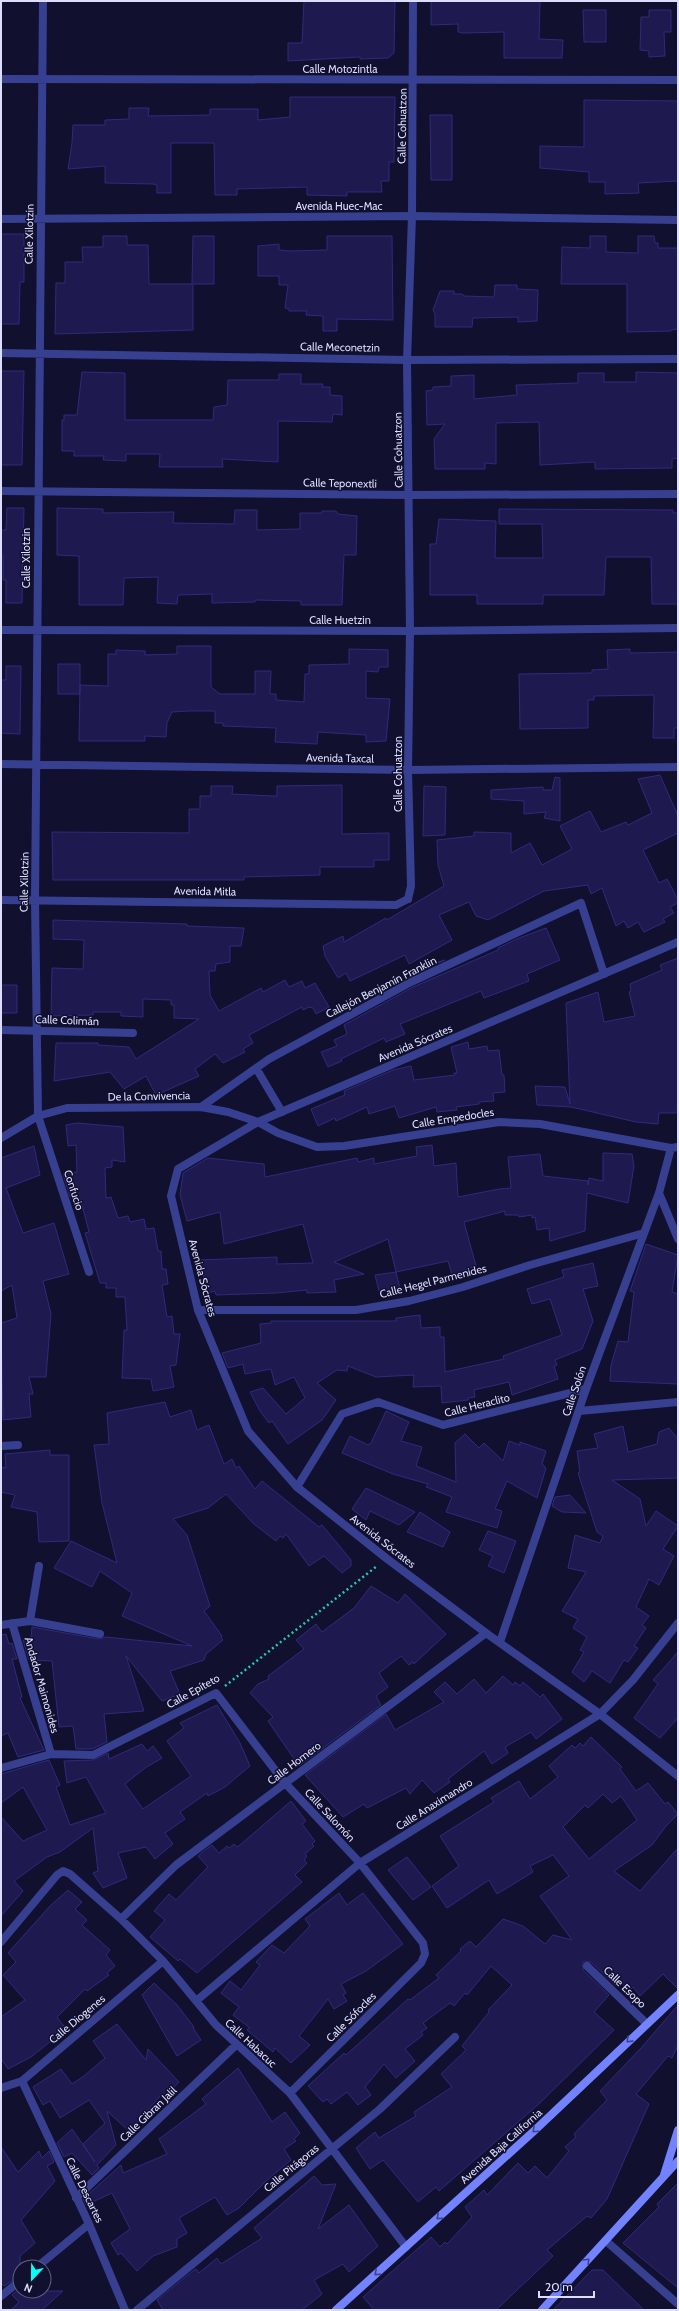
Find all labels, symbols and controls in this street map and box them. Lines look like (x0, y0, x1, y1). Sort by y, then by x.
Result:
street label: Calle Motozintla (303, 62, 378, 76)
street label: Calle Cohuatzon (394, 88, 410, 164)
street label: Avenida Huec-Mac (295, 199, 383, 213)
street label: Calle Xilotzin (21, 204, 37, 264)
street label: Calle Meconetzin (300, 339, 380, 355)
street label: Calle Cohuatzon (390, 412, 406, 488)
street label: Calle Teponextli (303, 475, 377, 491)
street label: Calle Xilotzin (19, 528, 33, 588)
street label: Calle Huetzin (309, 613, 371, 627)
street label: Calle Cohuatzon (391, 736, 405, 812)
street label: Avenida Taxcal (306, 750, 375, 766)
street label: Calle Xilotzin (16, 852, 32, 912)
street label: Avenida Mitla (174, 883, 237, 899)
street label: Callejón Benjamín Franklin (323, 953, 439, 1021)
street label: Calle Colimán (35, 1012, 99, 1028)
street label: Avenida Sócrates (376, 1021, 455, 1065)
street label: De la Convivencia (108, 1088, 191, 1104)
street label: Calle Empedocles (411, 1105, 495, 1131)
street label: Confucio (61, 1168, 87, 1212)
street label: Avenida Sócrates (186, 1238, 220, 1319)
street label: Calle Hegel Parmenides (378, 1261, 488, 1301)
street label: Calle Solón (559, 1364, 589, 1418)
street label: Calle Heraclito (443, 1390, 511, 1420)
street label: Avenida Sócrates (347, 1511, 419, 1571)
street label: Andador Maimonides (22, 1635, 63, 1735)
street label: Calle Epíteto (164, 1671, 222, 1711)
street label: Calle Homero (264, 1738, 324, 1788)
street label: Calle Anaximandro (393, 1775, 475, 1833)
street label: Calle Salomón (302, 1786, 358, 1844)
street label: Calle Esopo (601, 1963, 649, 2011)
street label: Calle Sófocles (323, 1989, 379, 2045)
street label: Calle Diogenes (46, 1991, 108, 2047)
street label: Calle Habacuc (222, 2016, 280, 2070)
one-way arrow (626, 2036, 634, 2043)
street label: Calle Gibran Jalil (117, 2083, 180, 2145)
street label: Avenida Baja California (457, 2105, 545, 2186)
one-way arrow (532, 2125, 540, 2133)
street label: Calle Pitágoras (261, 2141, 322, 2195)
street label: Calle Descartes (63, 2155, 107, 2225)
one-way arrow (436, 2213, 443, 2220)
one-way arrow (583, 2258, 590, 2266)
north arrow (12, 2259, 52, 2299)
one-way arrow (374, 2268, 382, 2276)
scale bar (539, 2273, 594, 2299)
text: 20 m (545, 2279, 573, 2294)
text: N (22, 2280, 34, 2296)

